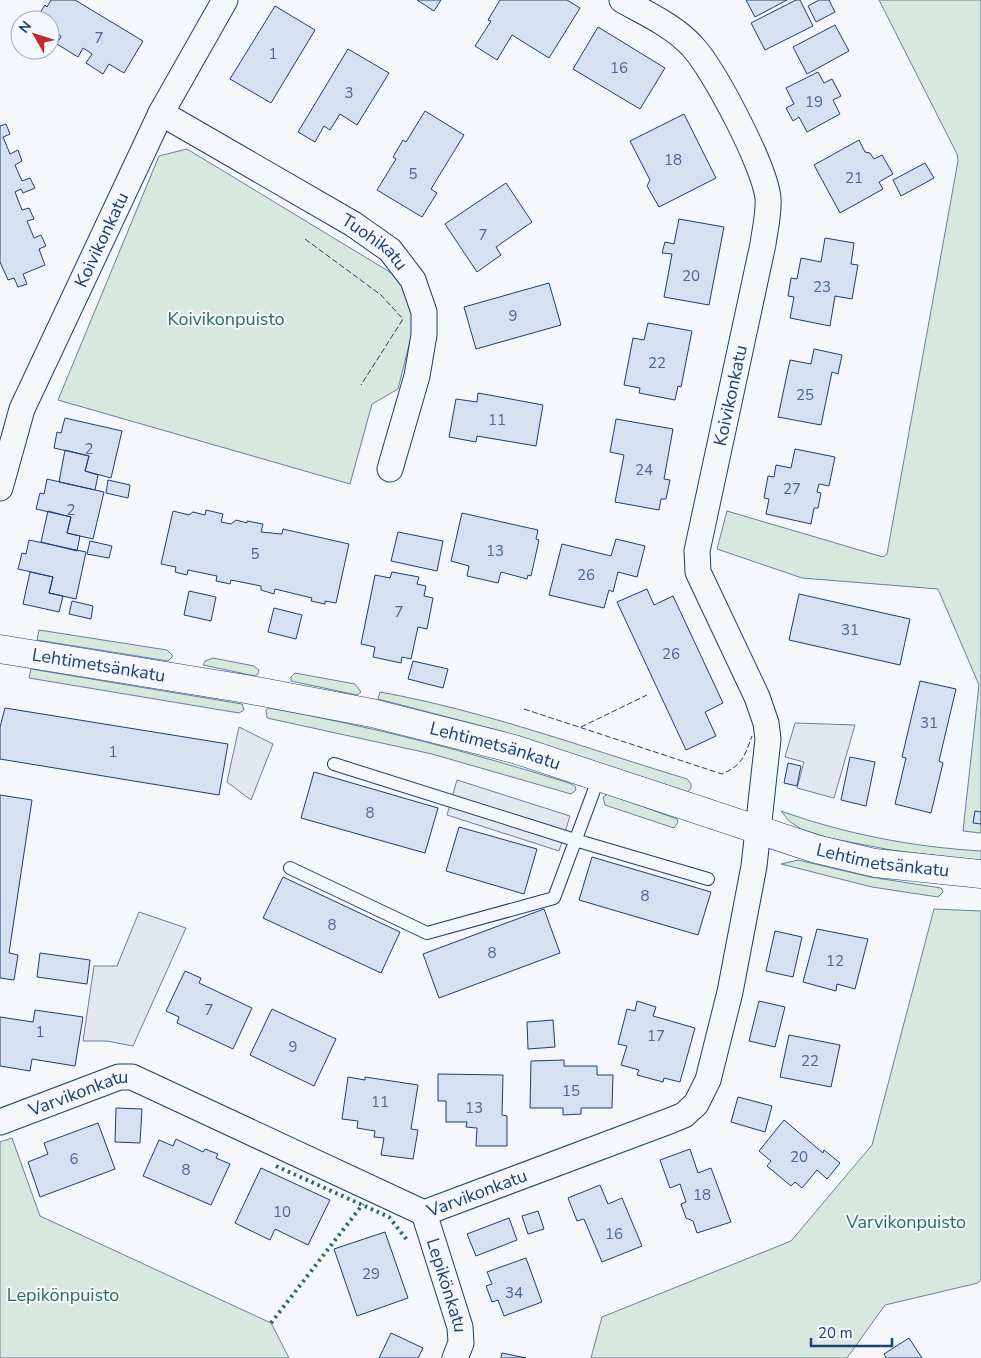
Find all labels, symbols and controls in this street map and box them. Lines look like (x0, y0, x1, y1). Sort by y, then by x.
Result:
north arrow (10, 10, 60, 60)
text: N (15, 17, 36, 37)
house number: 7 (94, 28, 104, 48)
house number: 1 (268, 44, 278, 64)
house number: 16 (610, 58, 628, 78)
house number: 3 (344, 83, 354, 103)
house number: 19 (805, 92, 823, 112)
house number: 18 (664, 150, 682, 170)
house number: 5 (408, 164, 418, 184)
house number: 21 (845, 168, 863, 188)
street label: Koivikonkatu (69, 188, 134, 291)
street label: Tuohikatu (337, 208, 413, 275)
house number: 7 (478, 225, 488, 245)
house number: 20 (682, 266, 700, 286)
house number: 23 (813, 277, 831, 297)
house number: 9 (508, 306, 518, 326)
park label: Koivikonpuisto (167, 307, 285, 331)
street label: Koivikonkatu (708, 343, 753, 448)
house number: 22 (648, 353, 666, 373)
house number: 25 (796, 385, 814, 405)
house number: 11 (488, 410, 506, 430)
house number: 2 (84, 439, 94, 459)
house number: 24 (635, 460, 653, 480)
house number: 27 (783, 479, 801, 499)
house number: 2 (66, 500, 76, 520)
house number: 13 (486, 541, 504, 561)
house number: 5 (250, 544, 260, 564)
house number: 26 (577, 565, 595, 585)
house number: 7 (394, 602, 404, 622)
house number: 31 (841, 620, 859, 640)
street label: Lehtimetsänkatu (30, 642, 167, 688)
house number: 26 (662, 644, 680, 664)
house number: 31 (920, 713, 938, 733)
street label: Lehtimetsänkatu (427, 716, 564, 776)
house number: 1 (108, 742, 118, 762)
house number: 8 (365, 803, 375, 823)
street label: Lehtimetsänkatu (814, 837, 950, 883)
house number: 8 (640, 886, 650, 906)
house number: 8 (327, 915, 337, 935)
house number: 8 (487, 943, 497, 963)
house number: 12 (826, 951, 844, 971)
house number: 7 (204, 1000, 214, 1020)
house number: 1 (35, 1022, 45, 1042)
house number: 17 (647, 1026, 665, 1046)
house number: 9 (288, 1037, 298, 1057)
house number: 22 (801, 1051, 819, 1071)
street label: Varvikonkatu (24, 1065, 128, 1122)
house number: 15 (562, 1081, 580, 1101)
house number: 11 (371, 1092, 389, 1112)
house number: 13 (465, 1098, 483, 1118)
house number: 20 (790, 1147, 808, 1167)
house number: 6 (69, 1149, 79, 1169)
house number: 8 (181, 1160, 191, 1180)
street label: Varvikonkatu (423, 1163, 531, 1223)
house number: 18 (693, 1185, 711, 1205)
house number: 10 (273, 1202, 291, 1222)
park label: Varvikonpuisto (845, 1210, 966, 1234)
house number: 16 (605, 1224, 623, 1244)
street label: Lepikönkatu (421, 1235, 472, 1333)
house number: 29 (362, 1264, 380, 1284)
park label: Lepikönpuisto (7, 1283, 119, 1307)
house number: 34 (505, 1283, 523, 1303)
scale bar (811, 1316, 892, 1348)
text: 20 m (818, 1323, 853, 1343)

